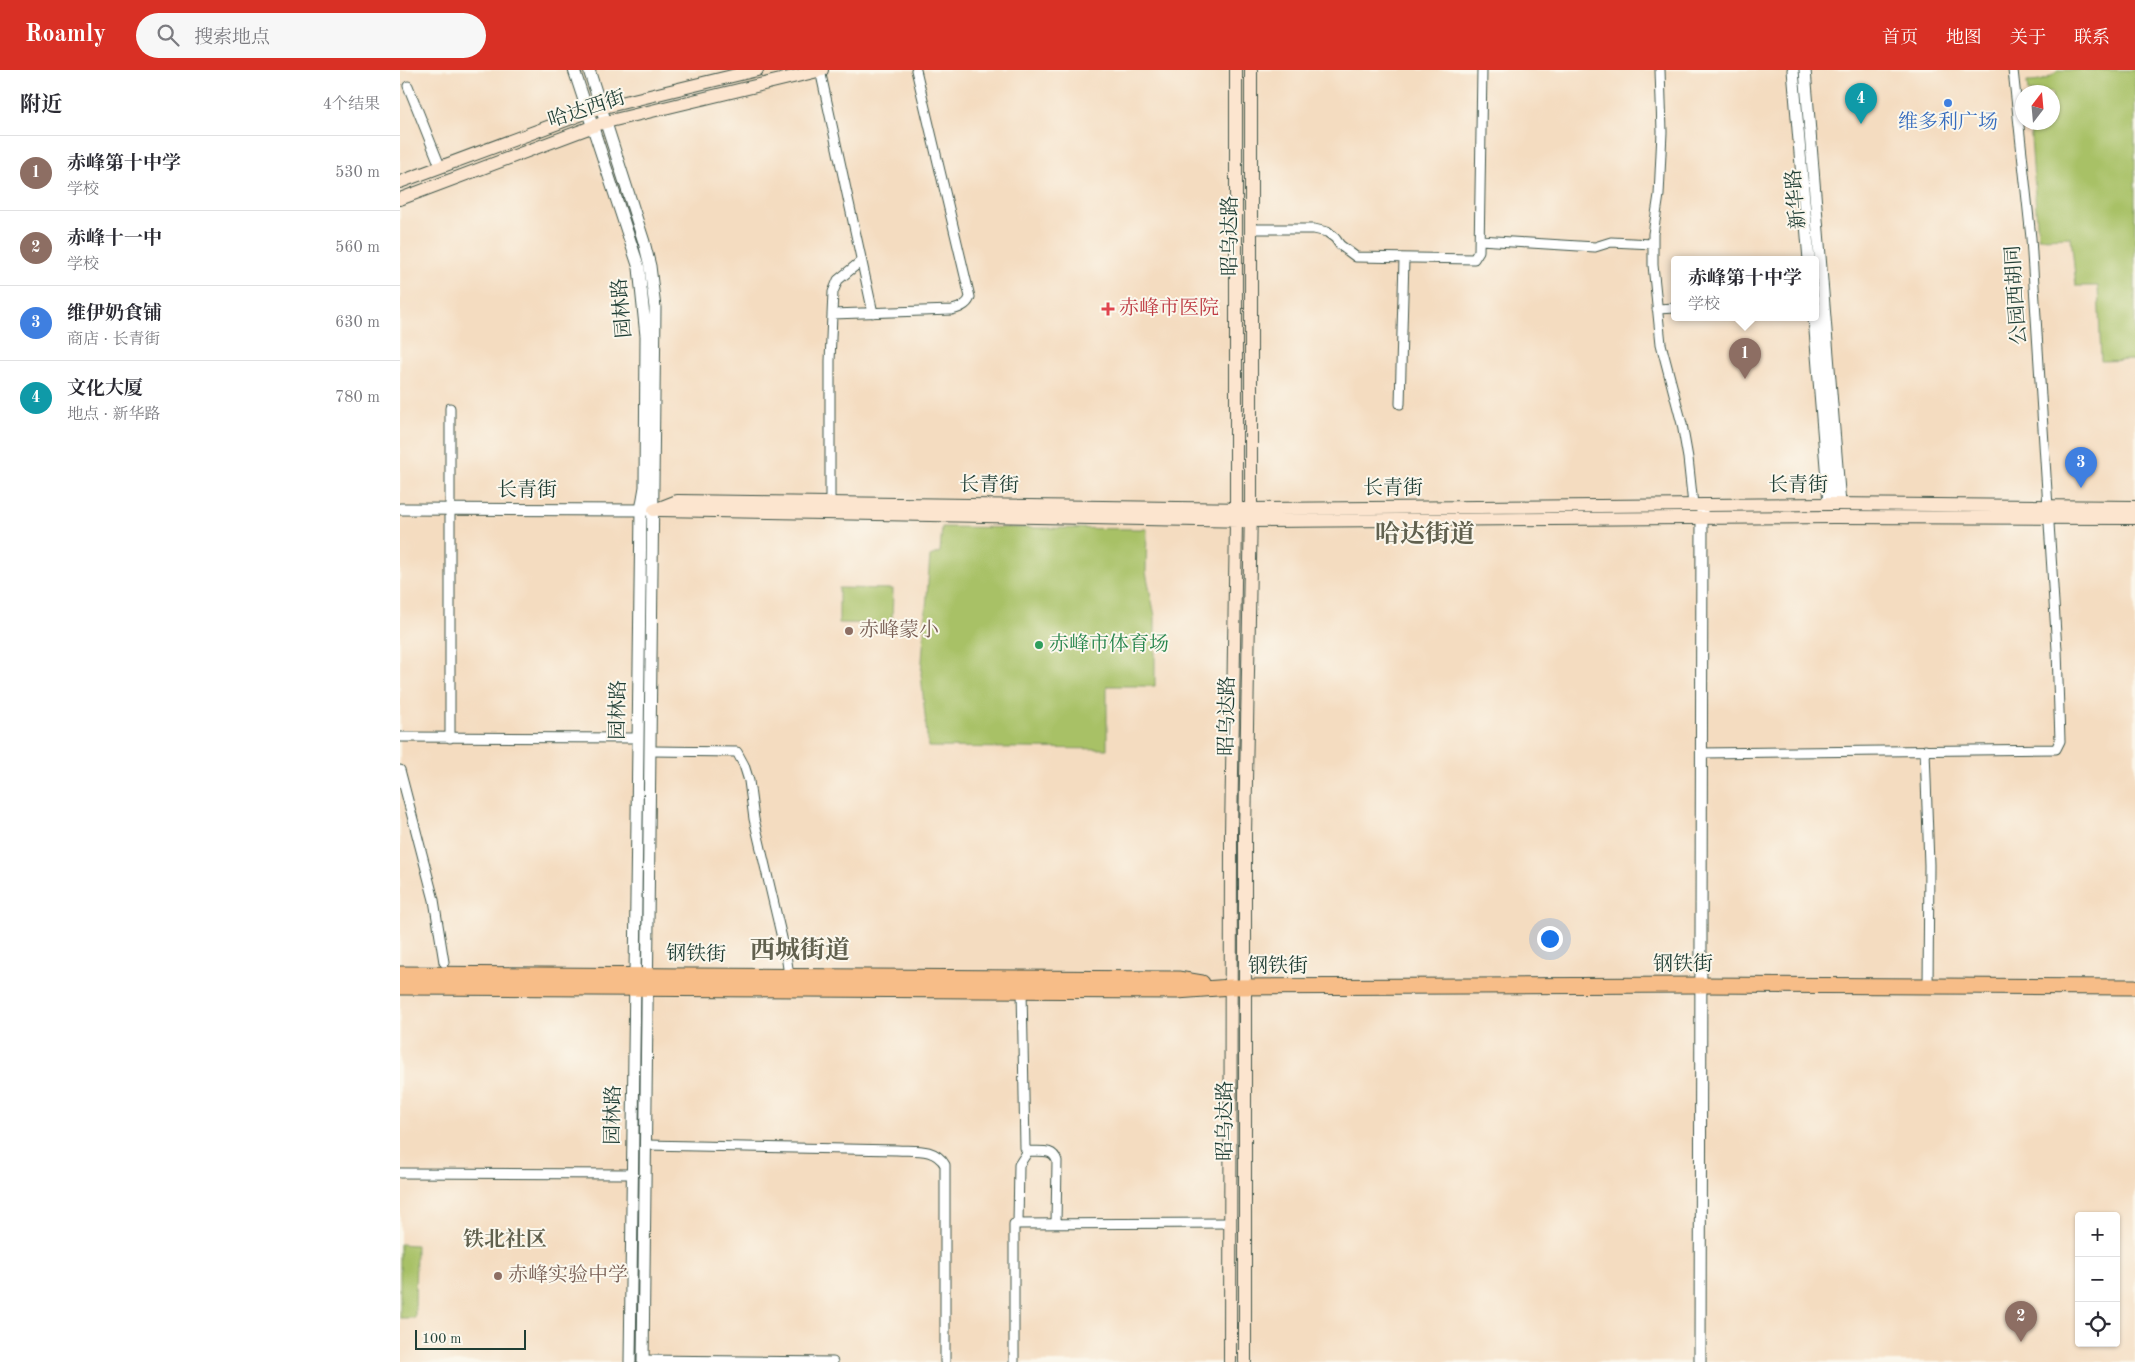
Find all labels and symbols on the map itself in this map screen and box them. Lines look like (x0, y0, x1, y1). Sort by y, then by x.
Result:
pin: 4 (1845, 83, 1877, 124)
north arrow (2015, 85, 2060, 130)
street label: 哈达西街 (545, 86, 628, 132)
marker: 维多利广场 (1942, 97, 1954, 109)
place label: 维多利广场 (1898, 111, 1998, 133)
street label: 新华路 (1781, 168, 1810, 230)
street label: 昭乌达路 (1219, 196, 1241, 276)
street label: 公园西胡同 (2002, 244, 2030, 346)
street label: 园林路 (608, 277, 636, 339)
place label: 赤峰市医院 (1119, 297, 1219, 319)
marker: 赤峰市医院 (1101, 302, 1115, 316)
pin: 1 (1729, 338, 1761, 379)
pin: 3 (2065, 447, 2097, 488)
street label: 长青街 (959, 473, 1019, 497)
street label: 长青街 (1768, 474, 1828, 496)
street label: 长青街 (1363, 477, 1423, 499)
street label: 长青街 (497, 479, 557, 501)
district label: 哈达街道 (1375, 520, 1475, 548)
place label: 赤峰蒙小 (859, 619, 939, 641)
marker: 赤峰蒙小 (843, 625, 855, 637)
place label: 赤峰市体育场 (1049, 633, 1169, 655)
marker: 赤峰市体育场 (1033, 639, 1045, 651)
street label: 昭乌达路 (1215, 676, 1239, 756)
street label: 园林路 (606, 680, 630, 740)
your location (1537, 926, 1563, 952)
district label: 西城街道 (750, 936, 850, 964)
street label: 钢铁街 (666, 942, 726, 966)
street label: 钢铁街 (1653, 953, 1713, 975)
street label: 钢铁街 (1248, 955, 1308, 977)
street label: 昭乌达路 (1214, 1081, 1236, 1161)
street label: 园林路 (601, 1085, 625, 1145)
district label: 铁北社区 (463, 1228, 547, 1251)
place label: 赤峰实验中学 (508, 1264, 628, 1286)
marker: 赤峰实验中学 (492, 1270, 504, 1282)
pin: 2 (2005, 1301, 2037, 1342)
scale bar (415, 1327, 526, 1350)

